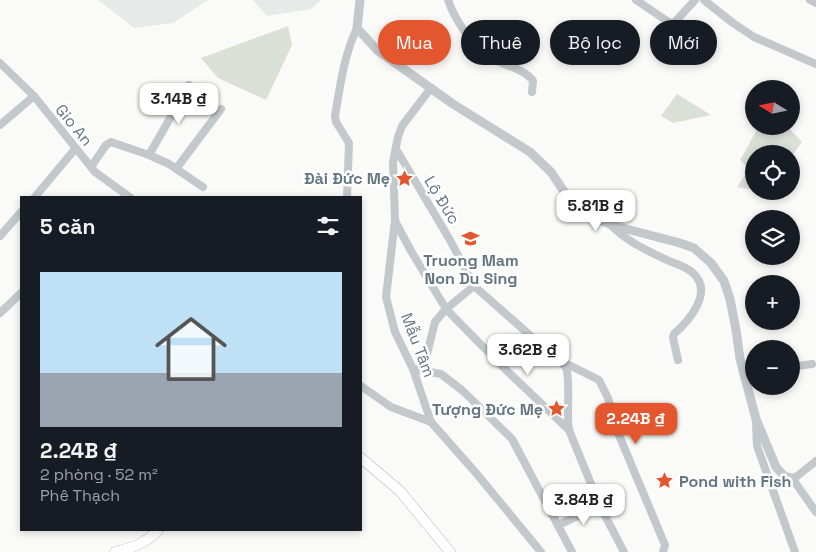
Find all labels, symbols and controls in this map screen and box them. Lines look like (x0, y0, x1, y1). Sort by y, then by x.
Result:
chip: Mua (378, 20, 451, 65)
chip: Thuê (461, 20, 540, 65)
chip: Bộ lọc (550, 20, 640, 65)
chip: Mới (650, 20, 717, 65)
north arrow (745, 80, 800, 135)
map controls (745, 80, 800, 395)
pin: 3.14B ₫ (133, 82, 225, 125)
text: 3.14B ₫ (150, 88, 208, 109)
street label: Gio An (51, 100, 97, 150)
button: locate (745, 145, 800, 200)
place label: Đài Đức Mẹ (304, 168, 390, 189)
place icon: Đài Đức Mẹ (394, 168, 414, 188)
street label: Lộ Đức (419, 172, 465, 228)
pin: 5.81B ₫ (550, 190, 642, 232)
text: 5.81B ₫ (567, 195, 625, 216)
button: layers (745, 210, 800, 265)
icon: filters (314, 212, 342, 240)
text: 5 căn (40, 213, 95, 240)
school or university icon: Truong Mam Non Du Sing (461, 229, 481, 249)
place label: Truong Mam Non Du Sing (423, 250, 519, 289)
button: + (745, 275, 800, 330)
icon: home (146, 304, 236, 394)
street label: Mẫu Tâm (396, 310, 440, 380)
pin: 3.62B ₫ (482, 334, 574, 376)
text: 3.62B ₫ (498, 339, 558, 360)
button: − (745, 340, 800, 395)
place label: Tượng Đức Mẹ (432, 399, 543, 420)
place icon: Tượng Đức Mẹ (547, 399, 567, 419)
pin: 2.24B ₫ (590, 402, 682, 445)
text: 2.24B ₫ (606, 408, 666, 429)
text: 2.24B ₫ (40, 437, 118, 464)
text: 2 phòng · 52 m² (40, 464, 158, 485)
place icon: Pond with Fish (655, 471, 675, 491)
place label: Pond with Fish (679, 471, 791, 492)
pin: 3.84B ₫ (538, 484, 630, 526)
text: Phê Thạch (40, 485, 120, 506)
text: 3.84B ₫ (554, 489, 614, 510)

